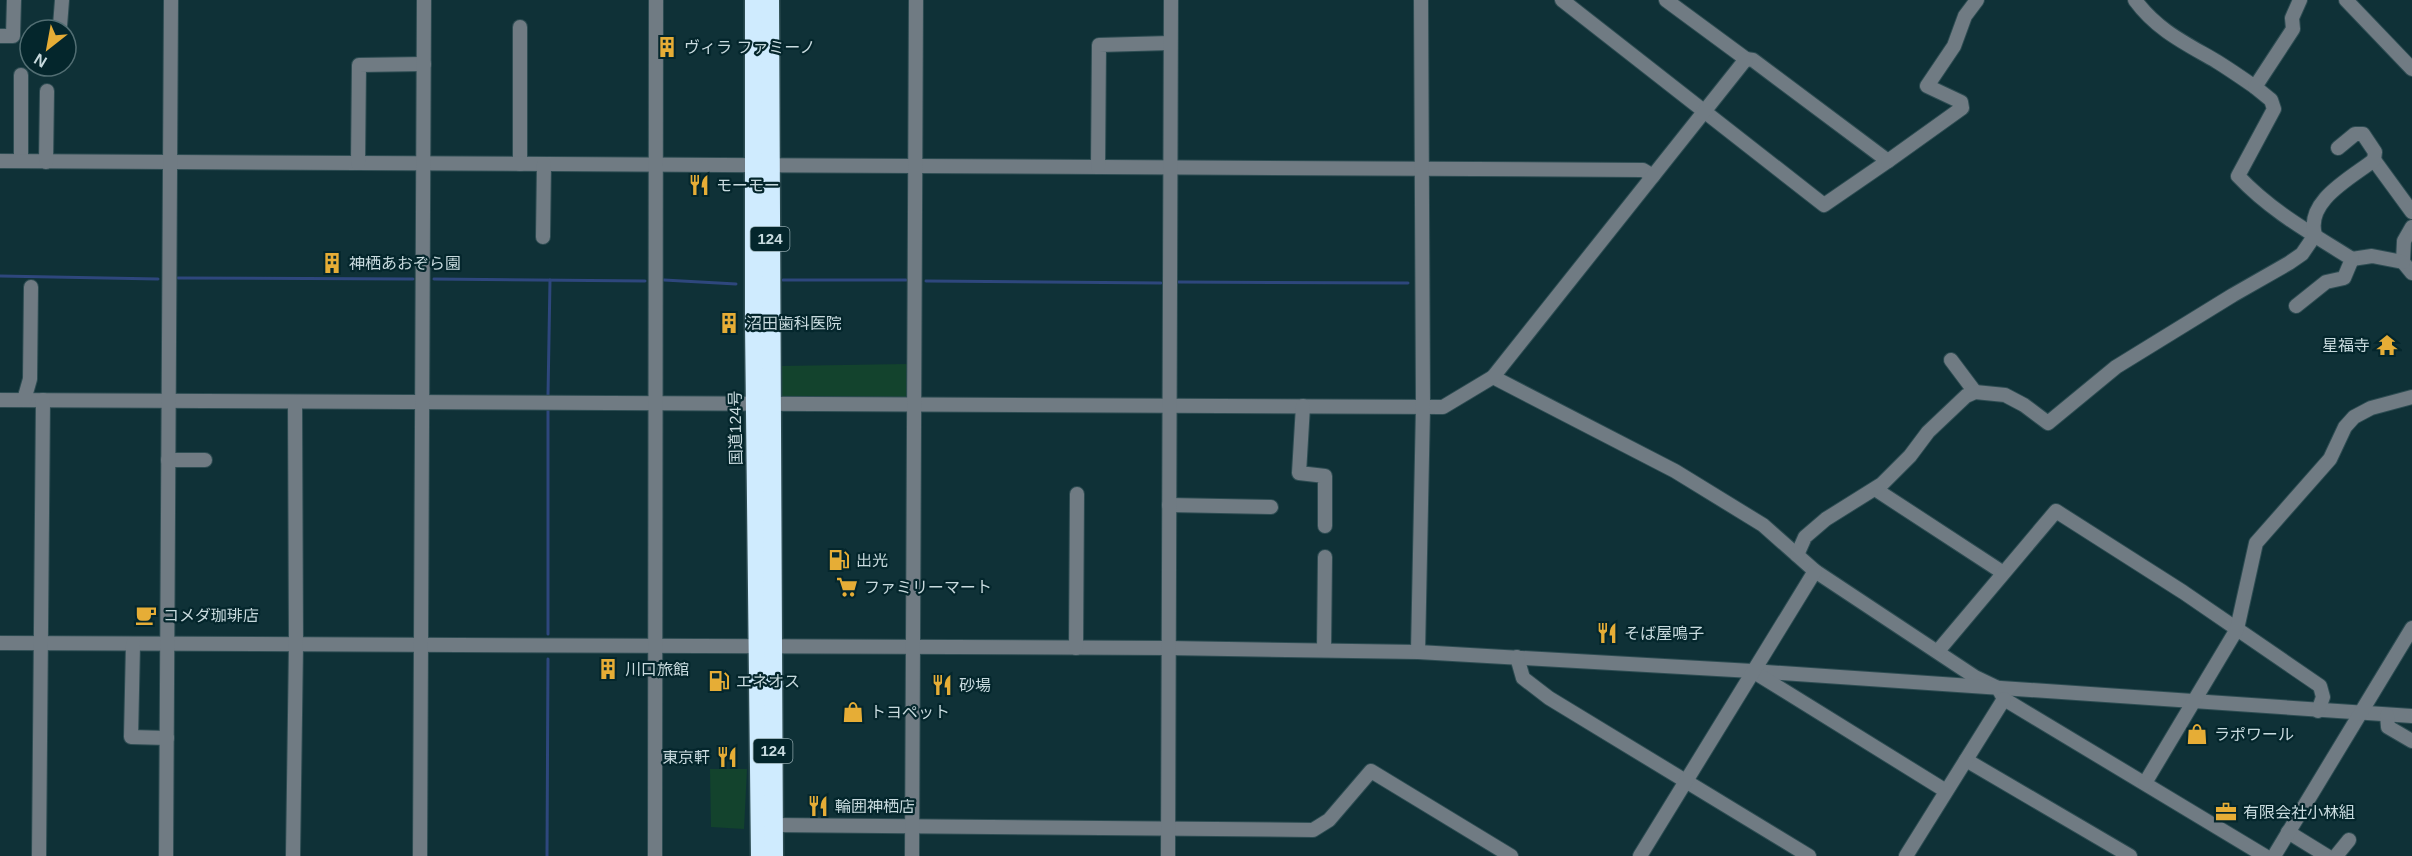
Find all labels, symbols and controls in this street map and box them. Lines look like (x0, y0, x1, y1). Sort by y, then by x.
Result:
north arrow (18, 18, 78, 78)
building icon: ヴィラ ファミーノ (655, 35, 679, 59)
place label: ヴィラ ファミーノ (684, 39, 816, 56)
text: N (31, 50, 50, 71)
restaurant icon: モーモー (687, 173, 711, 197)
place label: モーモー (716, 177, 780, 194)
road number: 124 (750, 227, 790, 251)
building icon: 神栖あおぞら園 (320, 251, 344, 275)
place label: 神栖あおぞら園 (349, 255, 461, 272)
building icon: 沼田歯科医院 (717, 311, 741, 335)
place label: 沼田歯科医院 (746, 315, 842, 332)
temple icon: 星福寺 (2375, 333, 2399, 357)
place label: 星福寺 (2322, 337, 2370, 354)
street label: 国道124号 (726, 390, 745, 465)
fuel station icon: 出光 (827, 548, 851, 572)
place label: 出光 (856, 552, 888, 569)
supermarket icon: ファミリーマート (835, 575, 859, 599)
place label: ファミリーマート (864, 579, 992, 596)
cafe icon: コメダ珈琲店 (134, 603, 158, 627)
place label: コメダ珈琲店 (163, 607, 259, 624)
restaurant icon: そば屋鳴子 (1595, 621, 1619, 645)
place label: そば屋鳴子 (1624, 625, 1704, 642)
building icon: 川口旅館 (596, 657, 620, 681)
place label: 川口旅館 (625, 661, 689, 678)
fuel station icon: エネオス (707, 669, 731, 693)
place label: エネオス (736, 673, 800, 690)
restaurant icon: 砂場 (930, 673, 954, 697)
place label: 砂場 (959, 677, 991, 694)
shop icon: トヨペット (841, 700, 865, 724)
place label: トヨペット (870, 704, 950, 721)
shop icon: ラポワール (2185, 722, 2209, 746)
place label: ラポワール (2214, 726, 2294, 743)
road number: 124 (754, 739, 792, 763)
restaurant icon: 東京軒 (715, 745, 739, 769)
place label: 東京軒 (662, 749, 710, 766)
restaurant icon: 輪囲神栖店 (806, 794, 830, 818)
place label: 輪囲神栖店 (835, 798, 915, 815)
office icon: 有限会社小林組 (2214, 800, 2238, 824)
place label: 有限会社小林組 (2243, 804, 2355, 821)

